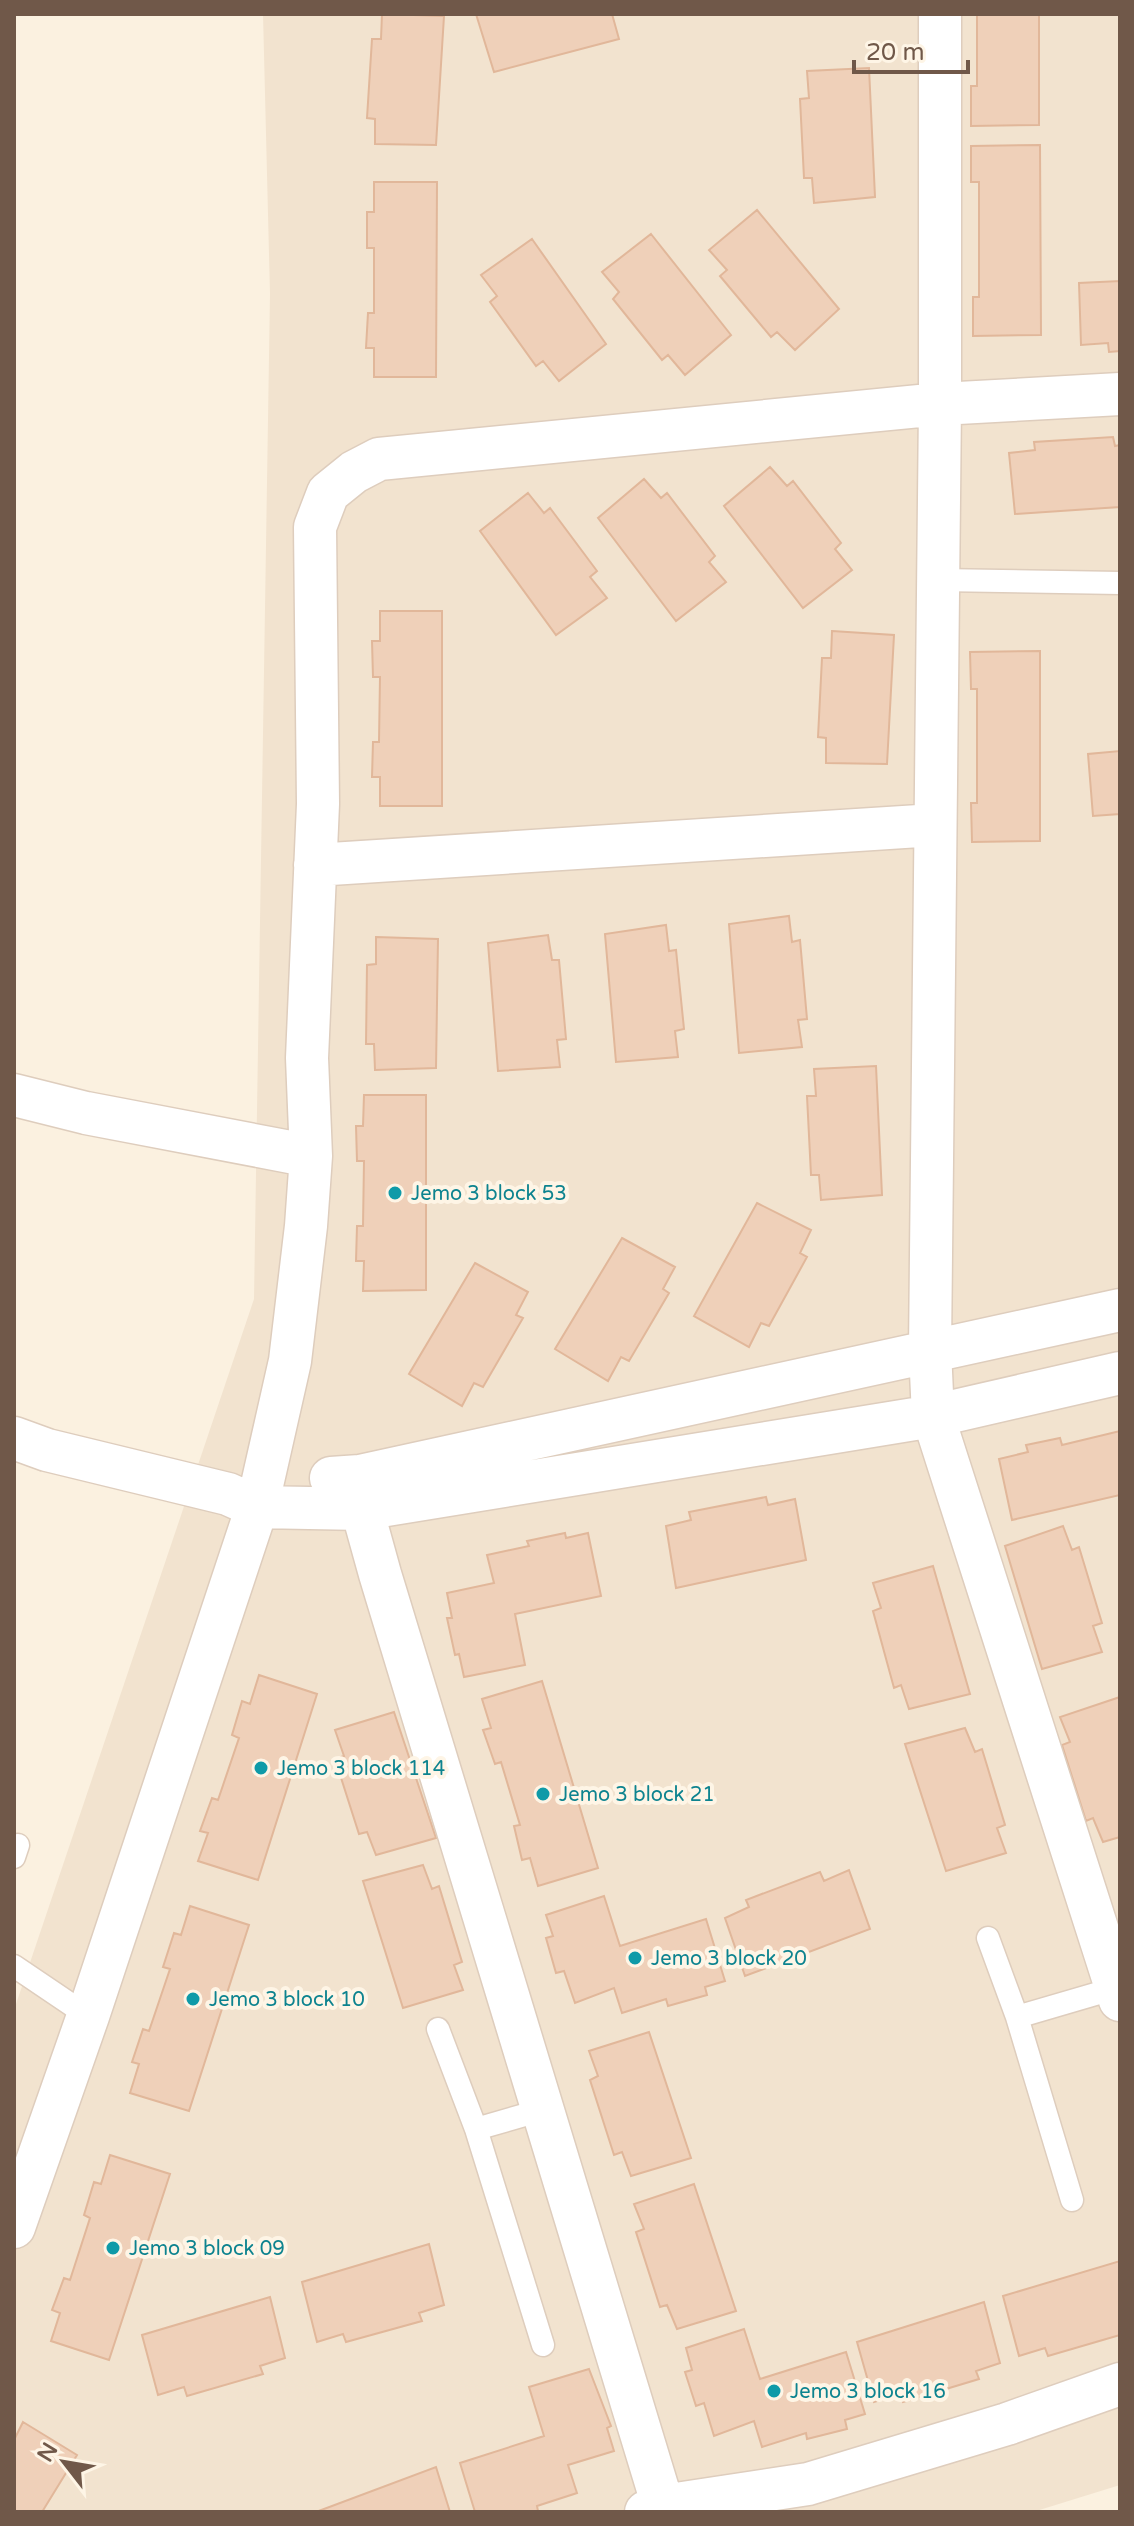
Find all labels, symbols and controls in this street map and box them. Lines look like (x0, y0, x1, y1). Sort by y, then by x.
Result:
scale bar (854, 24, 968, 74)
text: 20 m (866, 38, 924, 67)
place label: Jemo 3 block 53 (411, 1182, 567, 1206)
marker: Jemo 3 block 53 (386, 1184, 404, 1202)
place label: Jemo 3 block 114 (277, 1757, 445, 1781)
marker: Jemo 3 block 114 (252, 1759, 270, 1777)
place label: Jemo 3 block 21 (559, 1783, 715, 1807)
marker: Jemo 3 block 21 (534, 1785, 552, 1803)
place label: Jemo 3 block 20 (651, 1947, 807, 1971)
marker: Jemo 3 block 20 (626, 1949, 644, 1967)
place label: Jemo 3 block 10 (209, 1988, 365, 2012)
marker: Jemo 3 block 10 (184, 1990, 202, 2008)
place label: Jemo 3 block 09 (129, 2237, 285, 2261)
marker: Jemo 3 block 09 (104, 2239, 122, 2257)
place label: Jemo 3 block 16 (790, 2380, 946, 2404)
marker: Jemo 3 block 16 (765, 2382, 783, 2400)
north arrow (24, 2422, 104, 2502)
text: N (32, 2438, 63, 2466)

